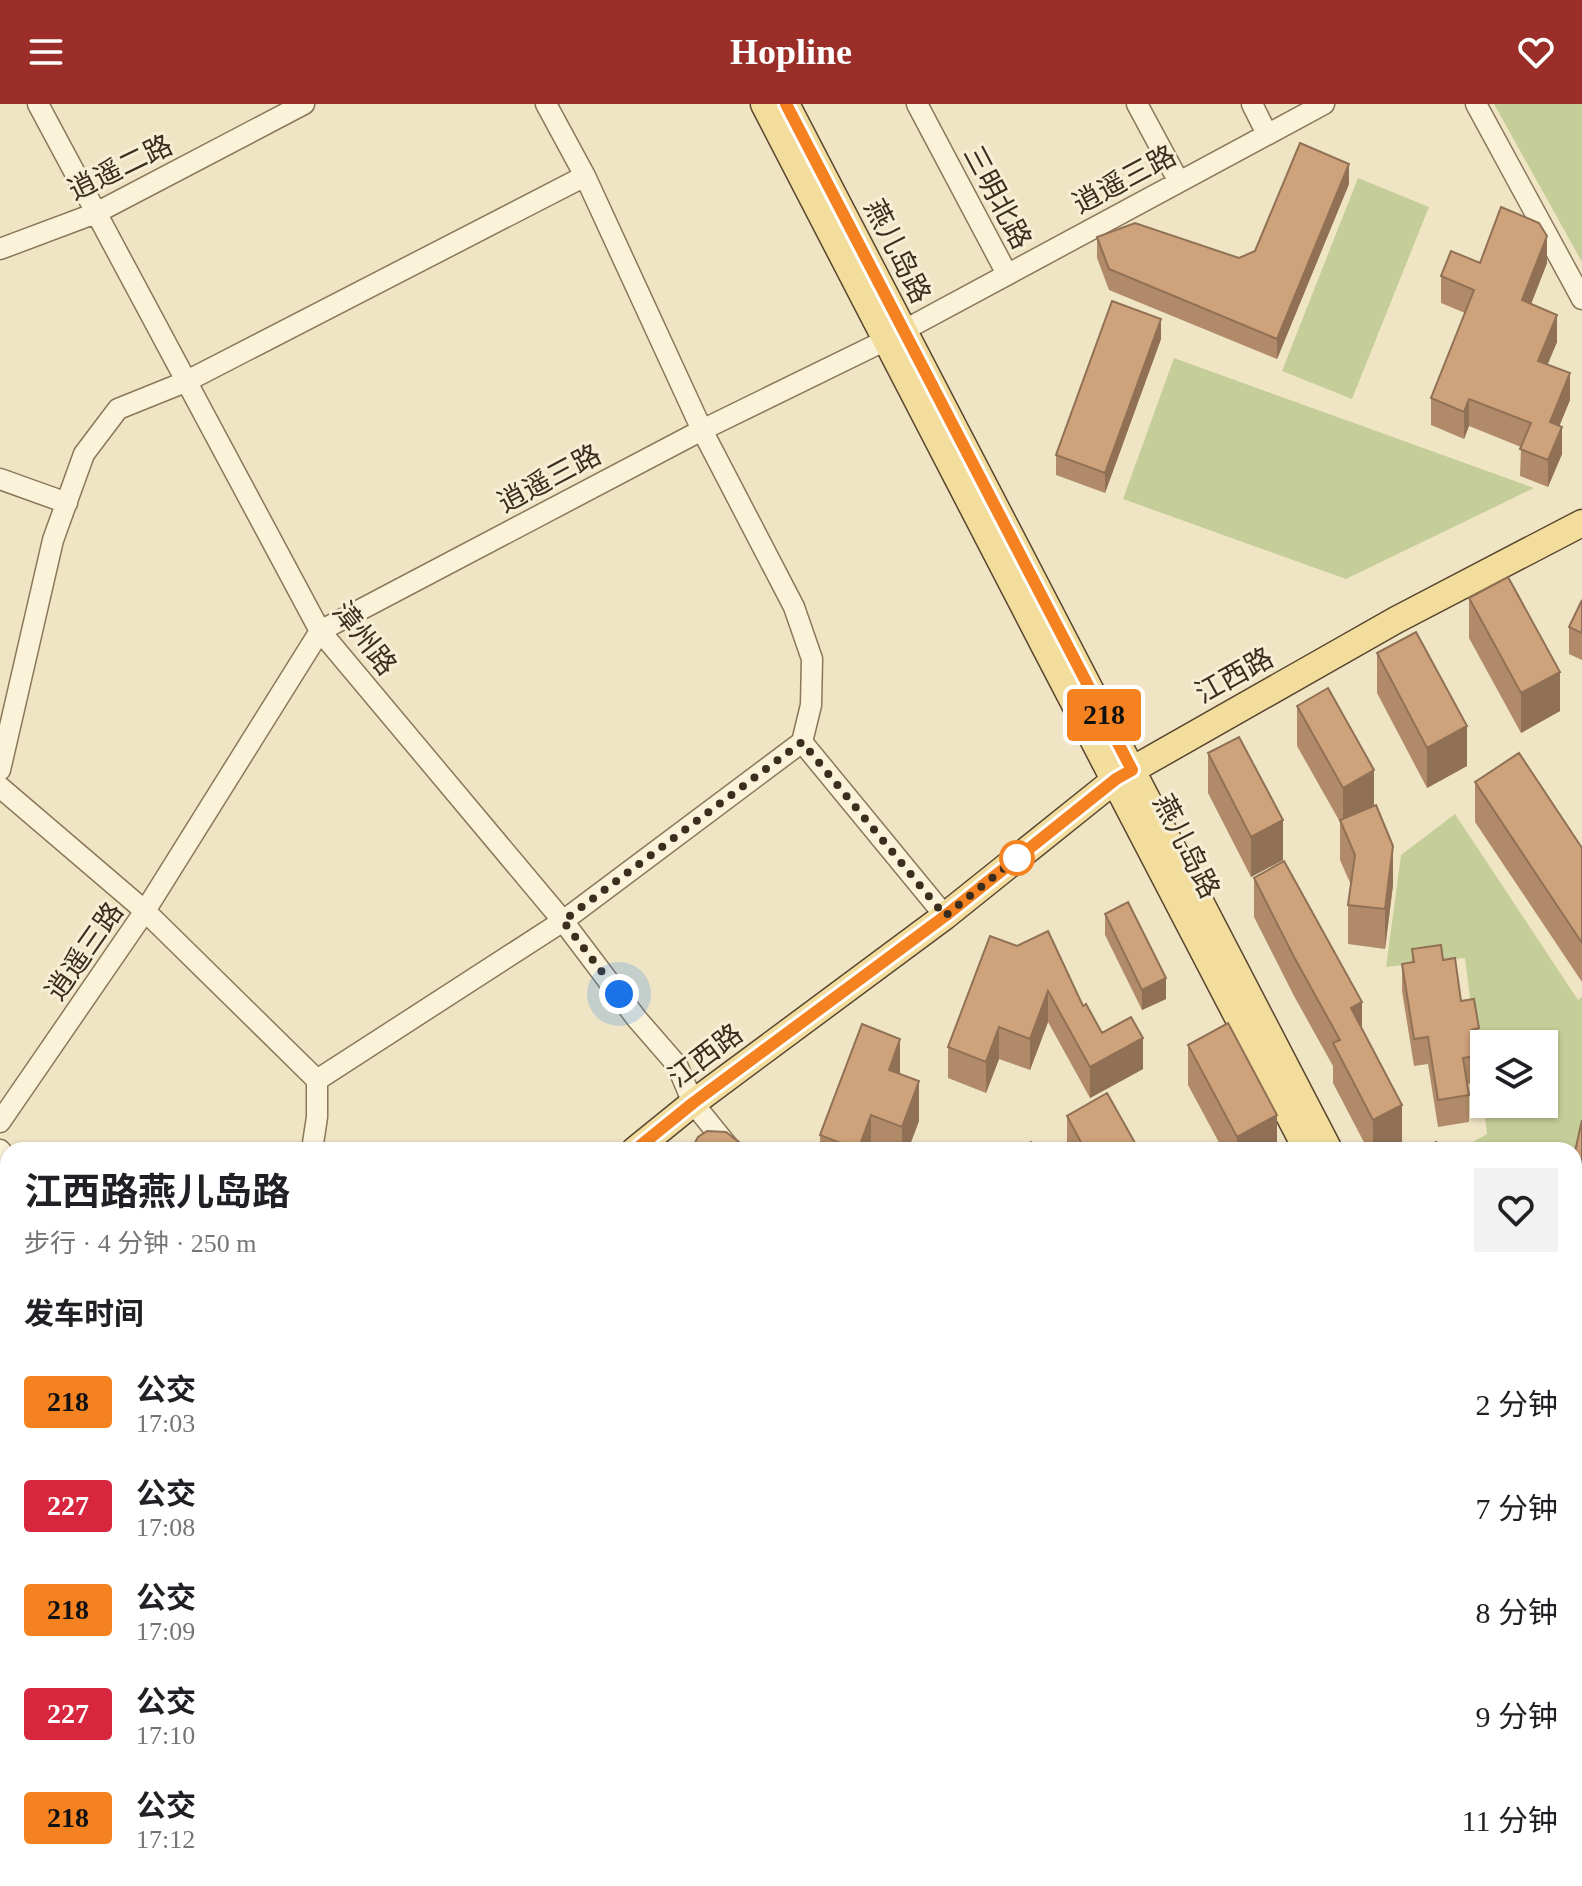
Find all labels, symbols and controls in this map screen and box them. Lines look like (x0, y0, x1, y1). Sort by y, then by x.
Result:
icon: menu (24, 30, 68, 74)
icon: heart (1514, 30, 1558, 74)
text: Hopline (730, 32, 852, 72)
street label: 逍遥二路 (63, 129, 177, 206)
street label: 逍遥三路 (1068, 139, 1181, 219)
street label: 三明北路 (958, 141, 1038, 254)
street label: 燕儿岛路 (858, 194, 937, 308)
street label: 逍遥三路 (493, 438, 606, 518)
street label: 漳州路 (327, 596, 403, 681)
street label: 江西路 (1190, 642, 1278, 709)
line badge: 218 (1058, 689, 1150, 741)
text: 218 (1083, 699, 1125, 730)
street label: 燕儿岛路 (1147, 789, 1226, 903)
unlabelled marker (1000, 841, 1034, 875)
street label: 逍遥三路 (40, 897, 129, 1006)
your location (599, 974, 639, 1014)
street label: 江西路 (662, 1018, 748, 1093)
map controls (1470, 1030, 1558, 1118)
button: layers (1470, 1030, 1558, 1118)
button: heart (1474, 1168, 1558, 1252)
text: 江西路燕儿岛路 (24, 1171, 290, 1213)
text: 步行 · 4 分钟 · 250 m (24, 1229, 257, 1258)
text: 发车时间 (24, 1297, 144, 1330)
text: 公交 (136, 1373, 196, 1406)
text: 218 (47, 1386, 89, 1417)
text: 2 分钟 (1476, 1388, 1558, 1421)
text: 17:03 (136, 1409, 195, 1438)
text: 公交 (136, 1477, 196, 1510)
text: 227 (47, 1490, 89, 1521)
text: 7 分钟 (1476, 1492, 1558, 1525)
text: 17:08 (136, 1513, 195, 1542)
text: 公交 (136, 1581, 196, 1614)
text: 218 (47, 1594, 89, 1625)
text: 8 分钟 (1476, 1596, 1558, 1629)
text: 17:09 (136, 1617, 195, 1646)
text: 公交 (136, 1685, 196, 1718)
text: 227 (47, 1698, 89, 1729)
text: 9 分钟 (1476, 1700, 1558, 1733)
text: 17:10 (136, 1721, 195, 1750)
text: 公交 (136, 1789, 196, 1822)
text: 218 (47, 1802, 89, 1833)
text: 11 分钟 (1462, 1804, 1558, 1837)
text: 17:12 (136, 1825, 195, 1854)

